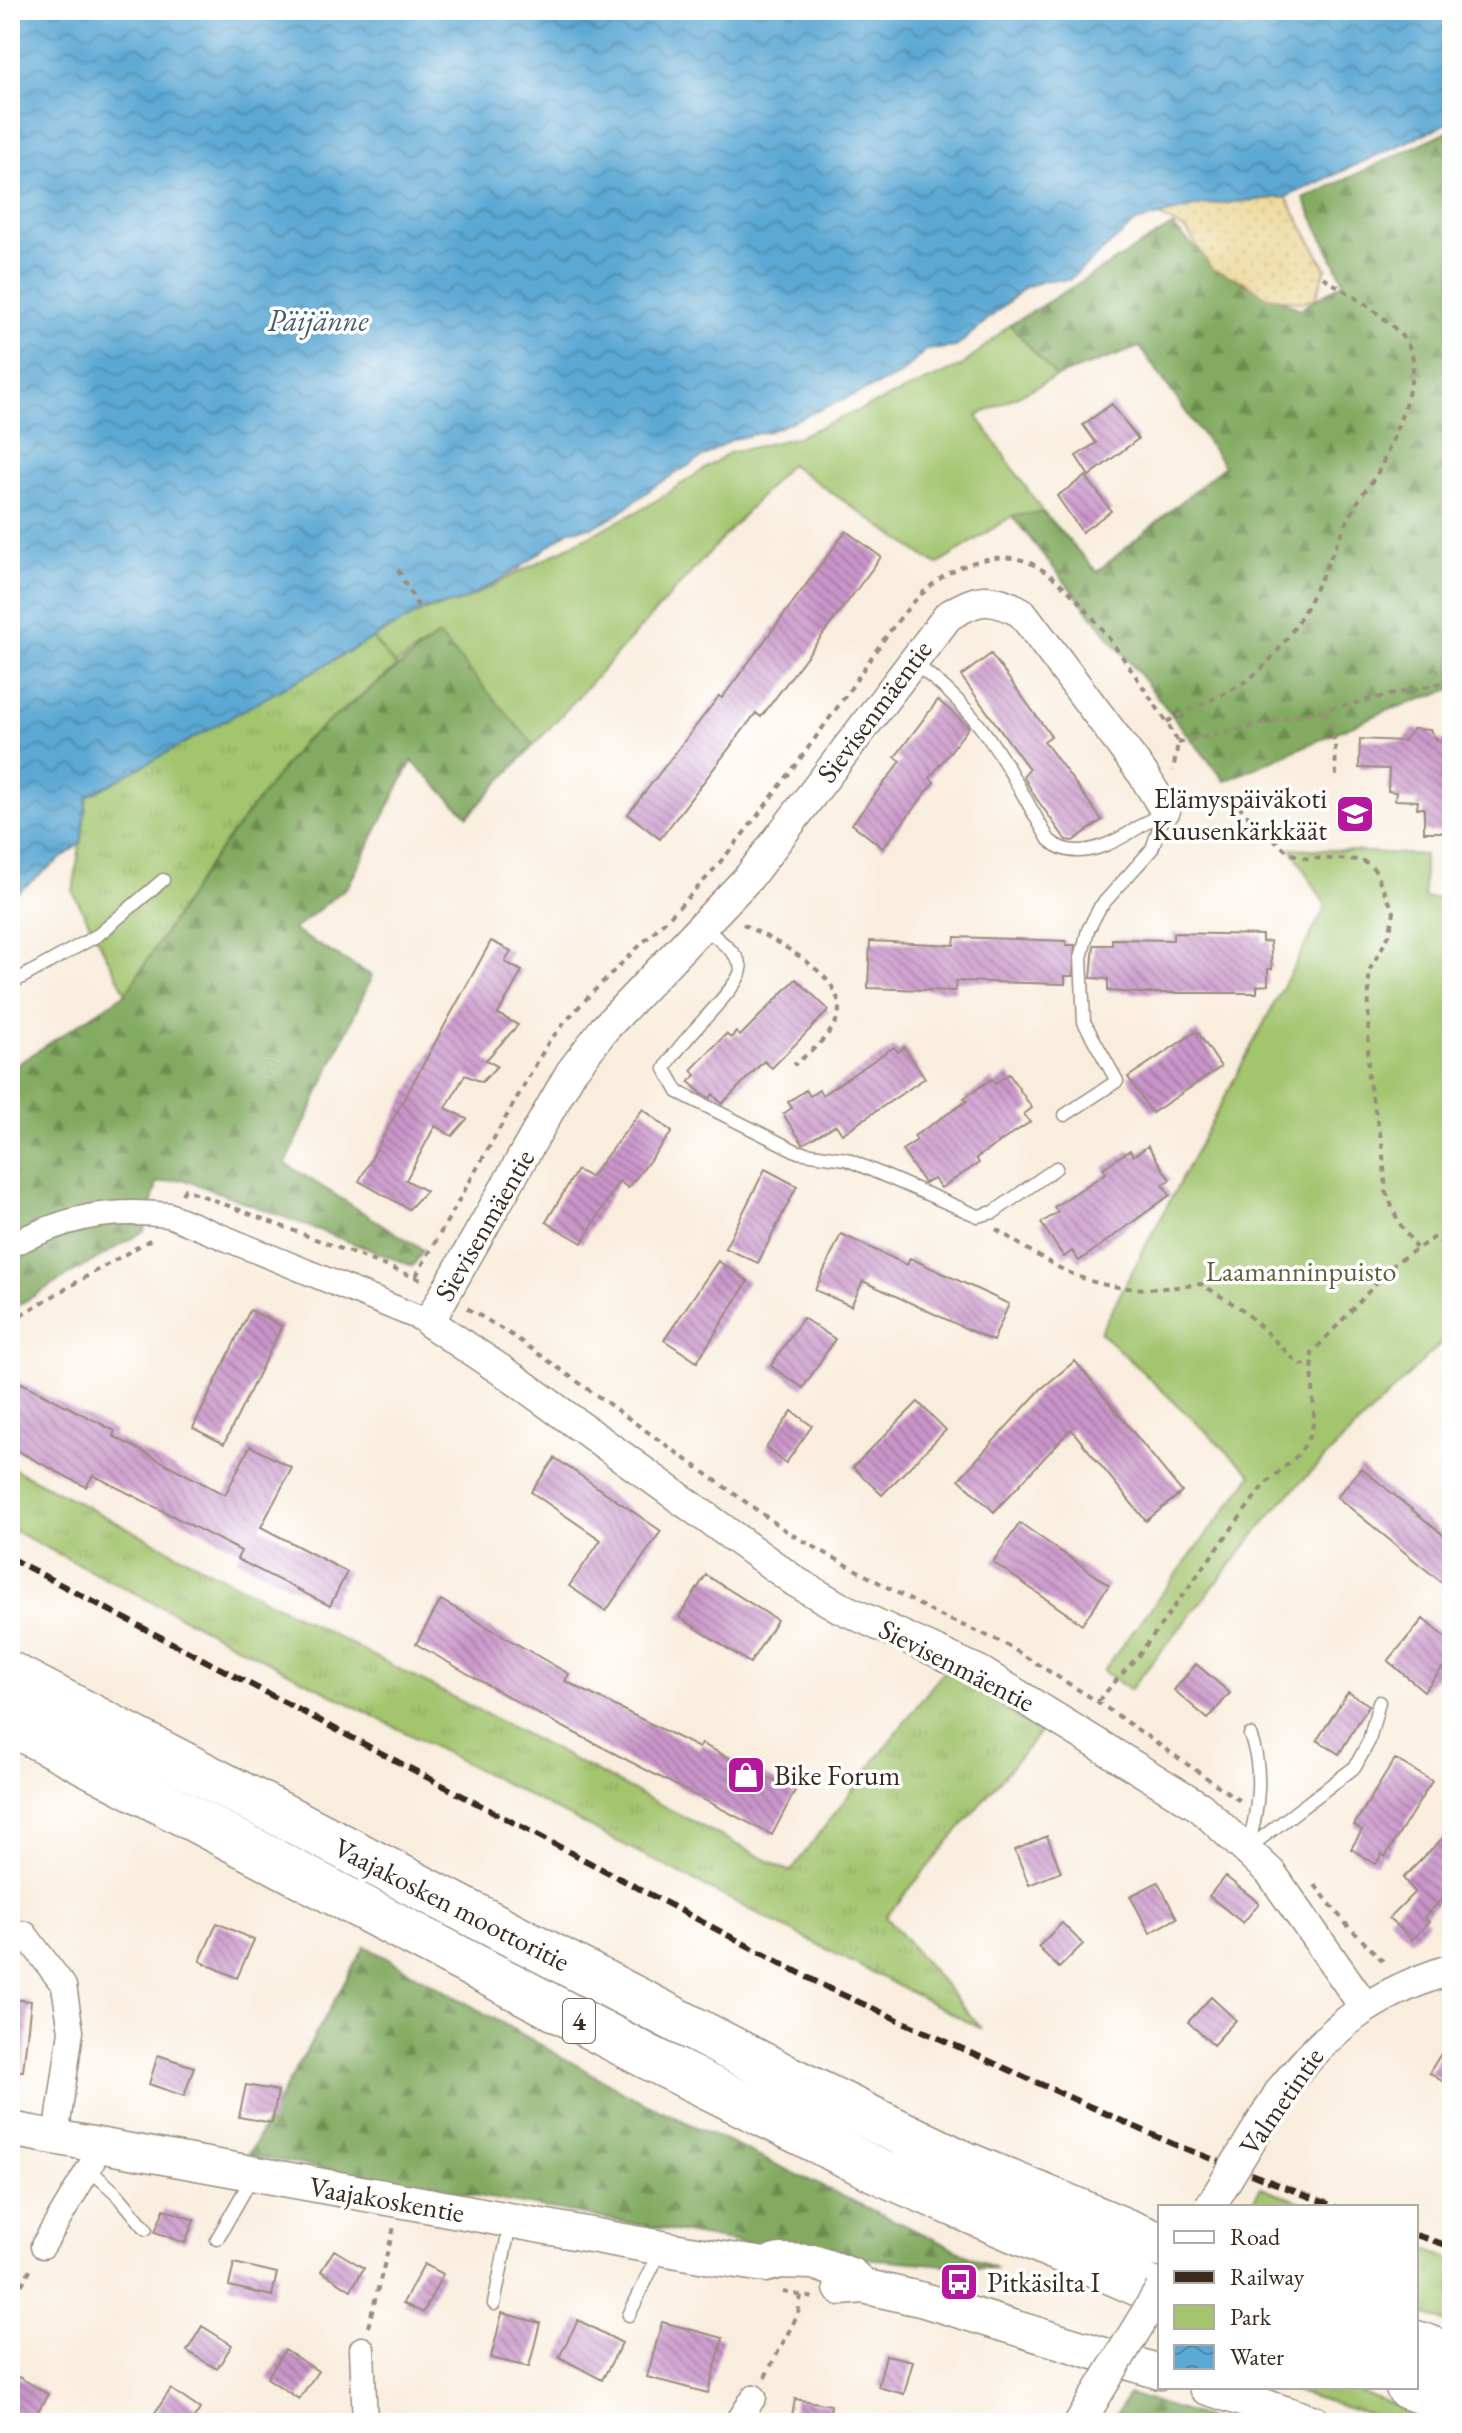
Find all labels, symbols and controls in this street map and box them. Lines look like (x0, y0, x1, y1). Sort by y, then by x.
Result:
water label: Päijänne (267, 301, 369, 340)
street label: Sievisenmäentie (808, 632, 940, 790)
place label: Elämyspäiväkoti Kuusenkärkkäät (1153, 780, 1327, 848)
school or university icon: Elämyspäiväkoti Kuusenkärkkäät (1334, 793, 1376, 835)
street label: Sievisenmäentie (426, 1142, 542, 1308)
park label: Laamanninpuisto (1206, 1253, 1396, 1289)
street label: Sievisenmäentie (873, 1610, 1041, 1720)
shop icon: Bike Forum (725, 1754, 767, 1796)
place label: Bike Forum (774, 1757, 900, 1793)
street label: Vaajakosken moottoritie (328, 1829, 576, 1979)
road number: 4 (563, 1999, 595, 2043)
street label: Valmetintie (1231, 2040, 1331, 2162)
street label: Vaajakoskentie (307, 2168, 468, 2230)
legend (1158, 2205, 1418, 2389)
text: Road (1230, 2221, 1281, 2252)
bus stop icon: Pitkäsilta I (938, 2261, 980, 2303)
text: Railway (1230, 2261, 1305, 2292)
place label: Pitkäsilta I (987, 2264, 1101, 2300)
text: Park (1230, 2301, 1272, 2332)
text: Water (1230, 2341, 1284, 2372)

